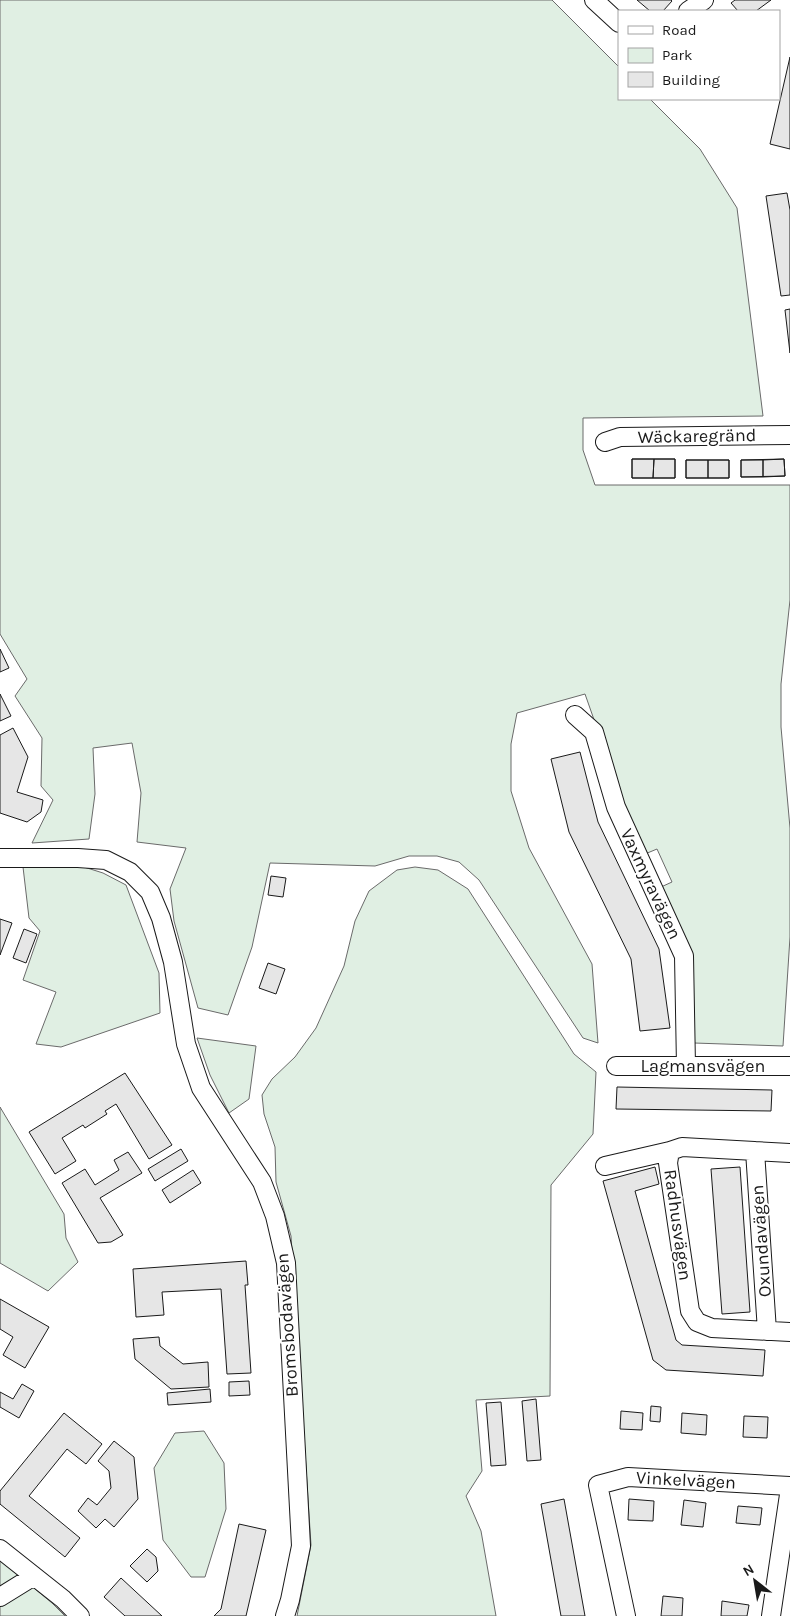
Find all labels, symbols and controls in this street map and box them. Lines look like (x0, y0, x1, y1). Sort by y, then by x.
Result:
legend (618, 10, 780, 100)
text: Road (662, 21, 697, 39)
text: Park (662, 46, 692, 64)
text: Building (662, 71, 720, 89)
street label: Wäckaregränd (638, 424, 756, 448)
street label: Vaxmyravägen (616, 825, 686, 943)
street label: Lagmansvägen (641, 1055, 765, 1077)
street label: Radhusvägen (659, 1168, 697, 1282)
street label: Oxundavägen (746, 1184, 776, 1298)
street label: Bromsbodavägen (271, 1252, 303, 1398)
street label: Vinkelvägen (635, 1466, 737, 1494)
north arrow (730, 1556, 780, 1606)
text: N (740, 1560, 757, 1580)

